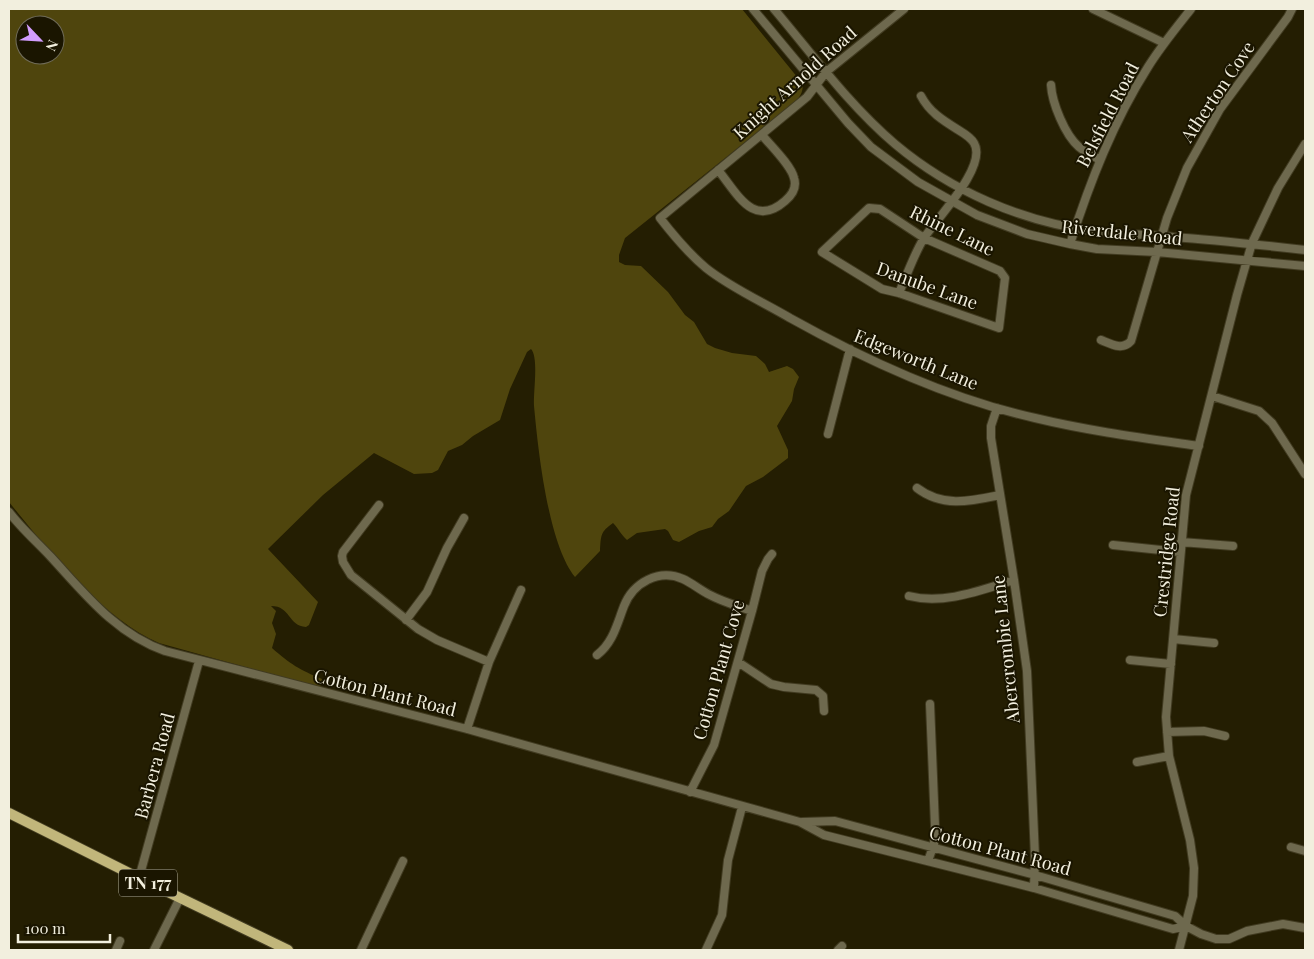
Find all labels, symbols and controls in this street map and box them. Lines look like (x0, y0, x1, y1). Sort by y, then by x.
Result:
north arrow (15, 15, 65, 65)
street label: Knight Arnold Road (727, 20, 862, 144)
street label: Atherton Cove (1174, 36, 1260, 147)
text: N (41, 37, 63, 54)
street label: Belsfield Road (1070, 58, 1144, 171)
street label: Rhine Lane (906, 199, 999, 261)
street label: Riverdale Road (1061, 214, 1184, 250)
street label: Danube Lane (873, 256, 981, 315)
street label: Edgeworth Lane (851, 323, 982, 395)
street label: Crestridge Road (1147, 485, 1185, 618)
street label: Abercrombie Lane (985, 574, 1025, 725)
street label: Cotton Plant Cove (687, 597, 750, 743)
street label: Cotton Plant Road (311, 663, 460, 721)
street label: Barbera Road (128, 709, 180, 822)
street label: Cotton Plant Road (927, 820, 1074, 881)
road number: TN 177 (119, 870, 177, 896)
scale bar (18, 912, 110, 944)
text: 100 m (25, 918, 66, 938)

